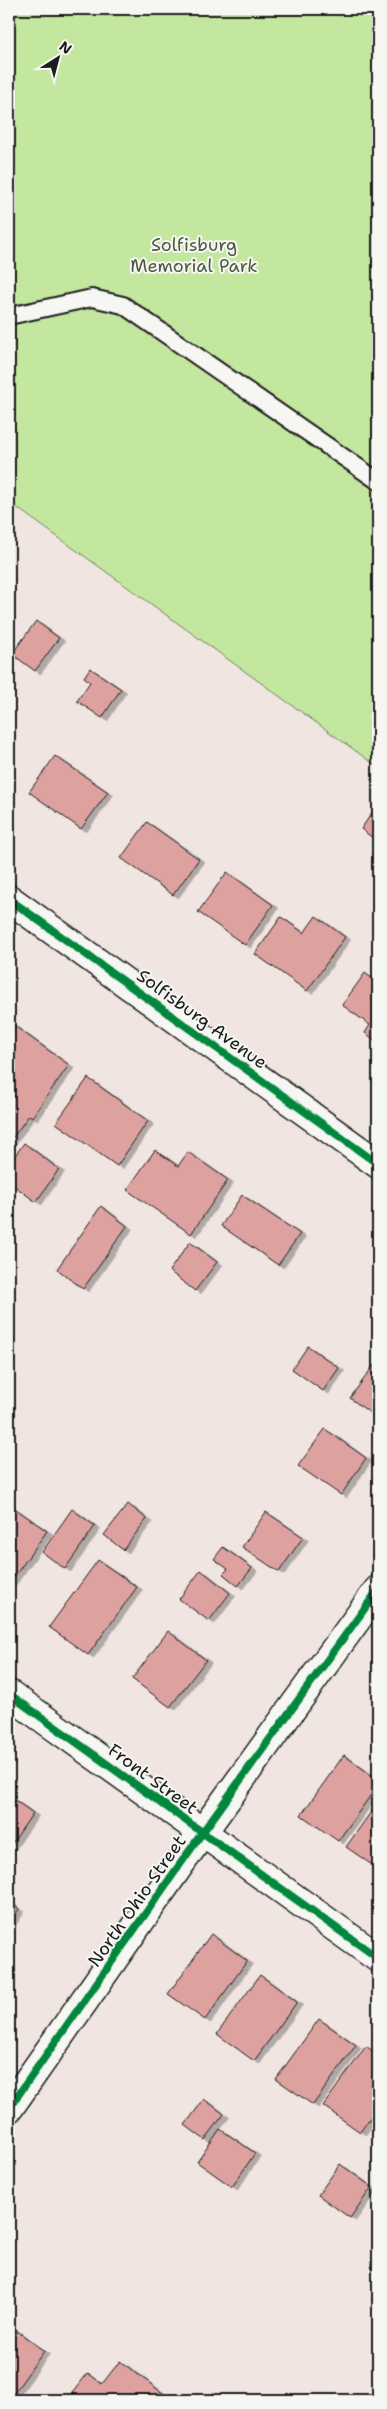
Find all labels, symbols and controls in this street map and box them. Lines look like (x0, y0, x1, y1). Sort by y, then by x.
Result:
north arrow (32, 32, 82, 82)
text: N (56, 37, 75, 58)
park label: Solfisburg Memorial Park (130, 233, 258, 278)
street label: Solfisburg Avenue (132, 964, 272, 1074)
street label: Front Street (103, 1738, 203, 1820)
street label: North Ohio Street (82, 1830, 192, 1972)

